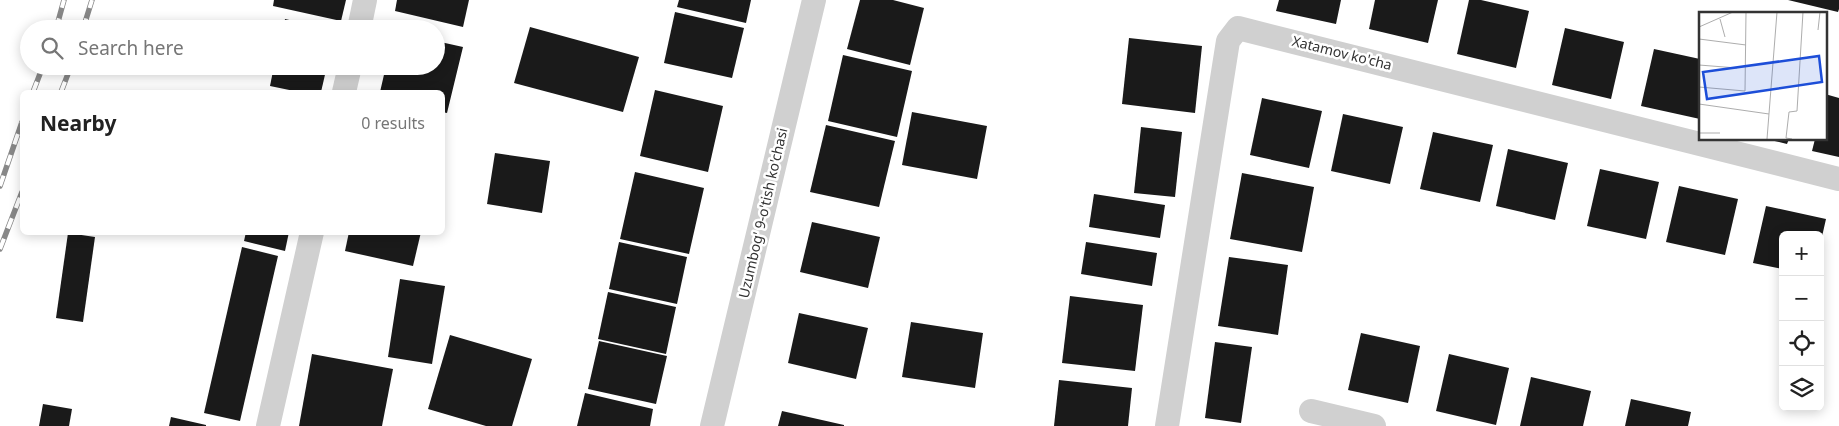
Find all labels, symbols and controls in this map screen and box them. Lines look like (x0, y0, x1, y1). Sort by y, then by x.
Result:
inset map (1699, 12, 1826, 140)
search box (20, 20, 445, 75)
street label: Xatamov ko'cha (1290, 31, 1394, 74)
icon: search (38, 34, 66, 62)
text: Search here (78, 35, 184, 61)
text: Nearby (40, 109, 116, 137)
text: 0 results (361, 112, 425, 134)
street label: Uzumbog' 9-o'tish ko'chasi (734, 126, 791, 300)
map controls (1779, 231, 1824, 411)
button: + (1779, 231, 1824, 276)
button: − (1779, 276, 1824, 321)
button: locate (1779, 321, 1824, 366)
button: layers (1779, 366, 1824, 411)

